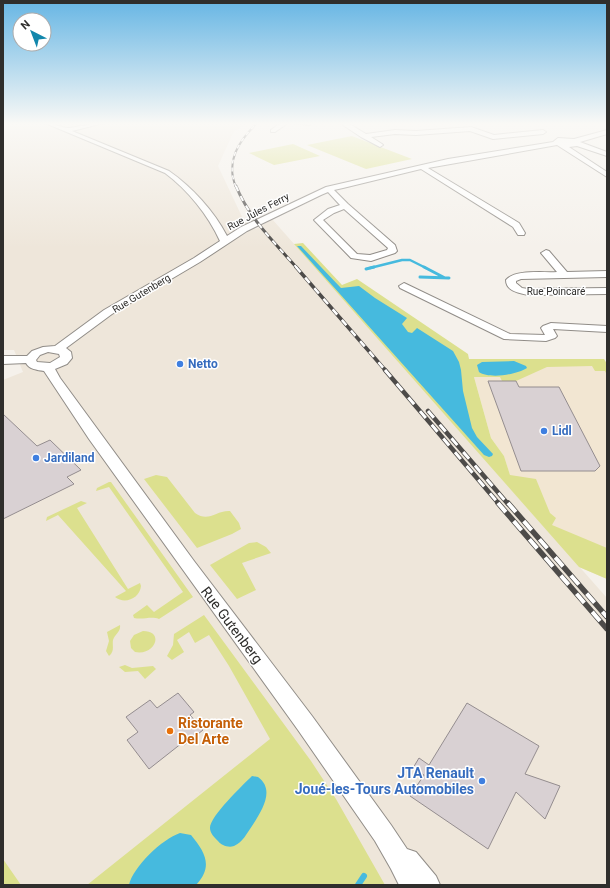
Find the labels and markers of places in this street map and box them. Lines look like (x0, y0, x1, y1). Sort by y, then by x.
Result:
place label: Netto (188, 357, 218, 371)
marker: Netto (175, 359, 185, 369)
place label: Lidl (552, 424, 572, 438)
marker: Lidl (539, 426, 549, 436)
place label: Jardiland (44, 451, 95, 465)
marker: Jardiland (31, 453, 41, 463)
place label: Ristorante Del Arte (178, 715, 243, 747)
marker: Ristorante Del Arte (165, 726, 175, 736)
place label: JTA Renault Joué-les-Tours Automobiles (295, 765, 474, 797)
marker: JTA Renault Joué-les-Tours Automobiles (477, 776, 487, 786)

